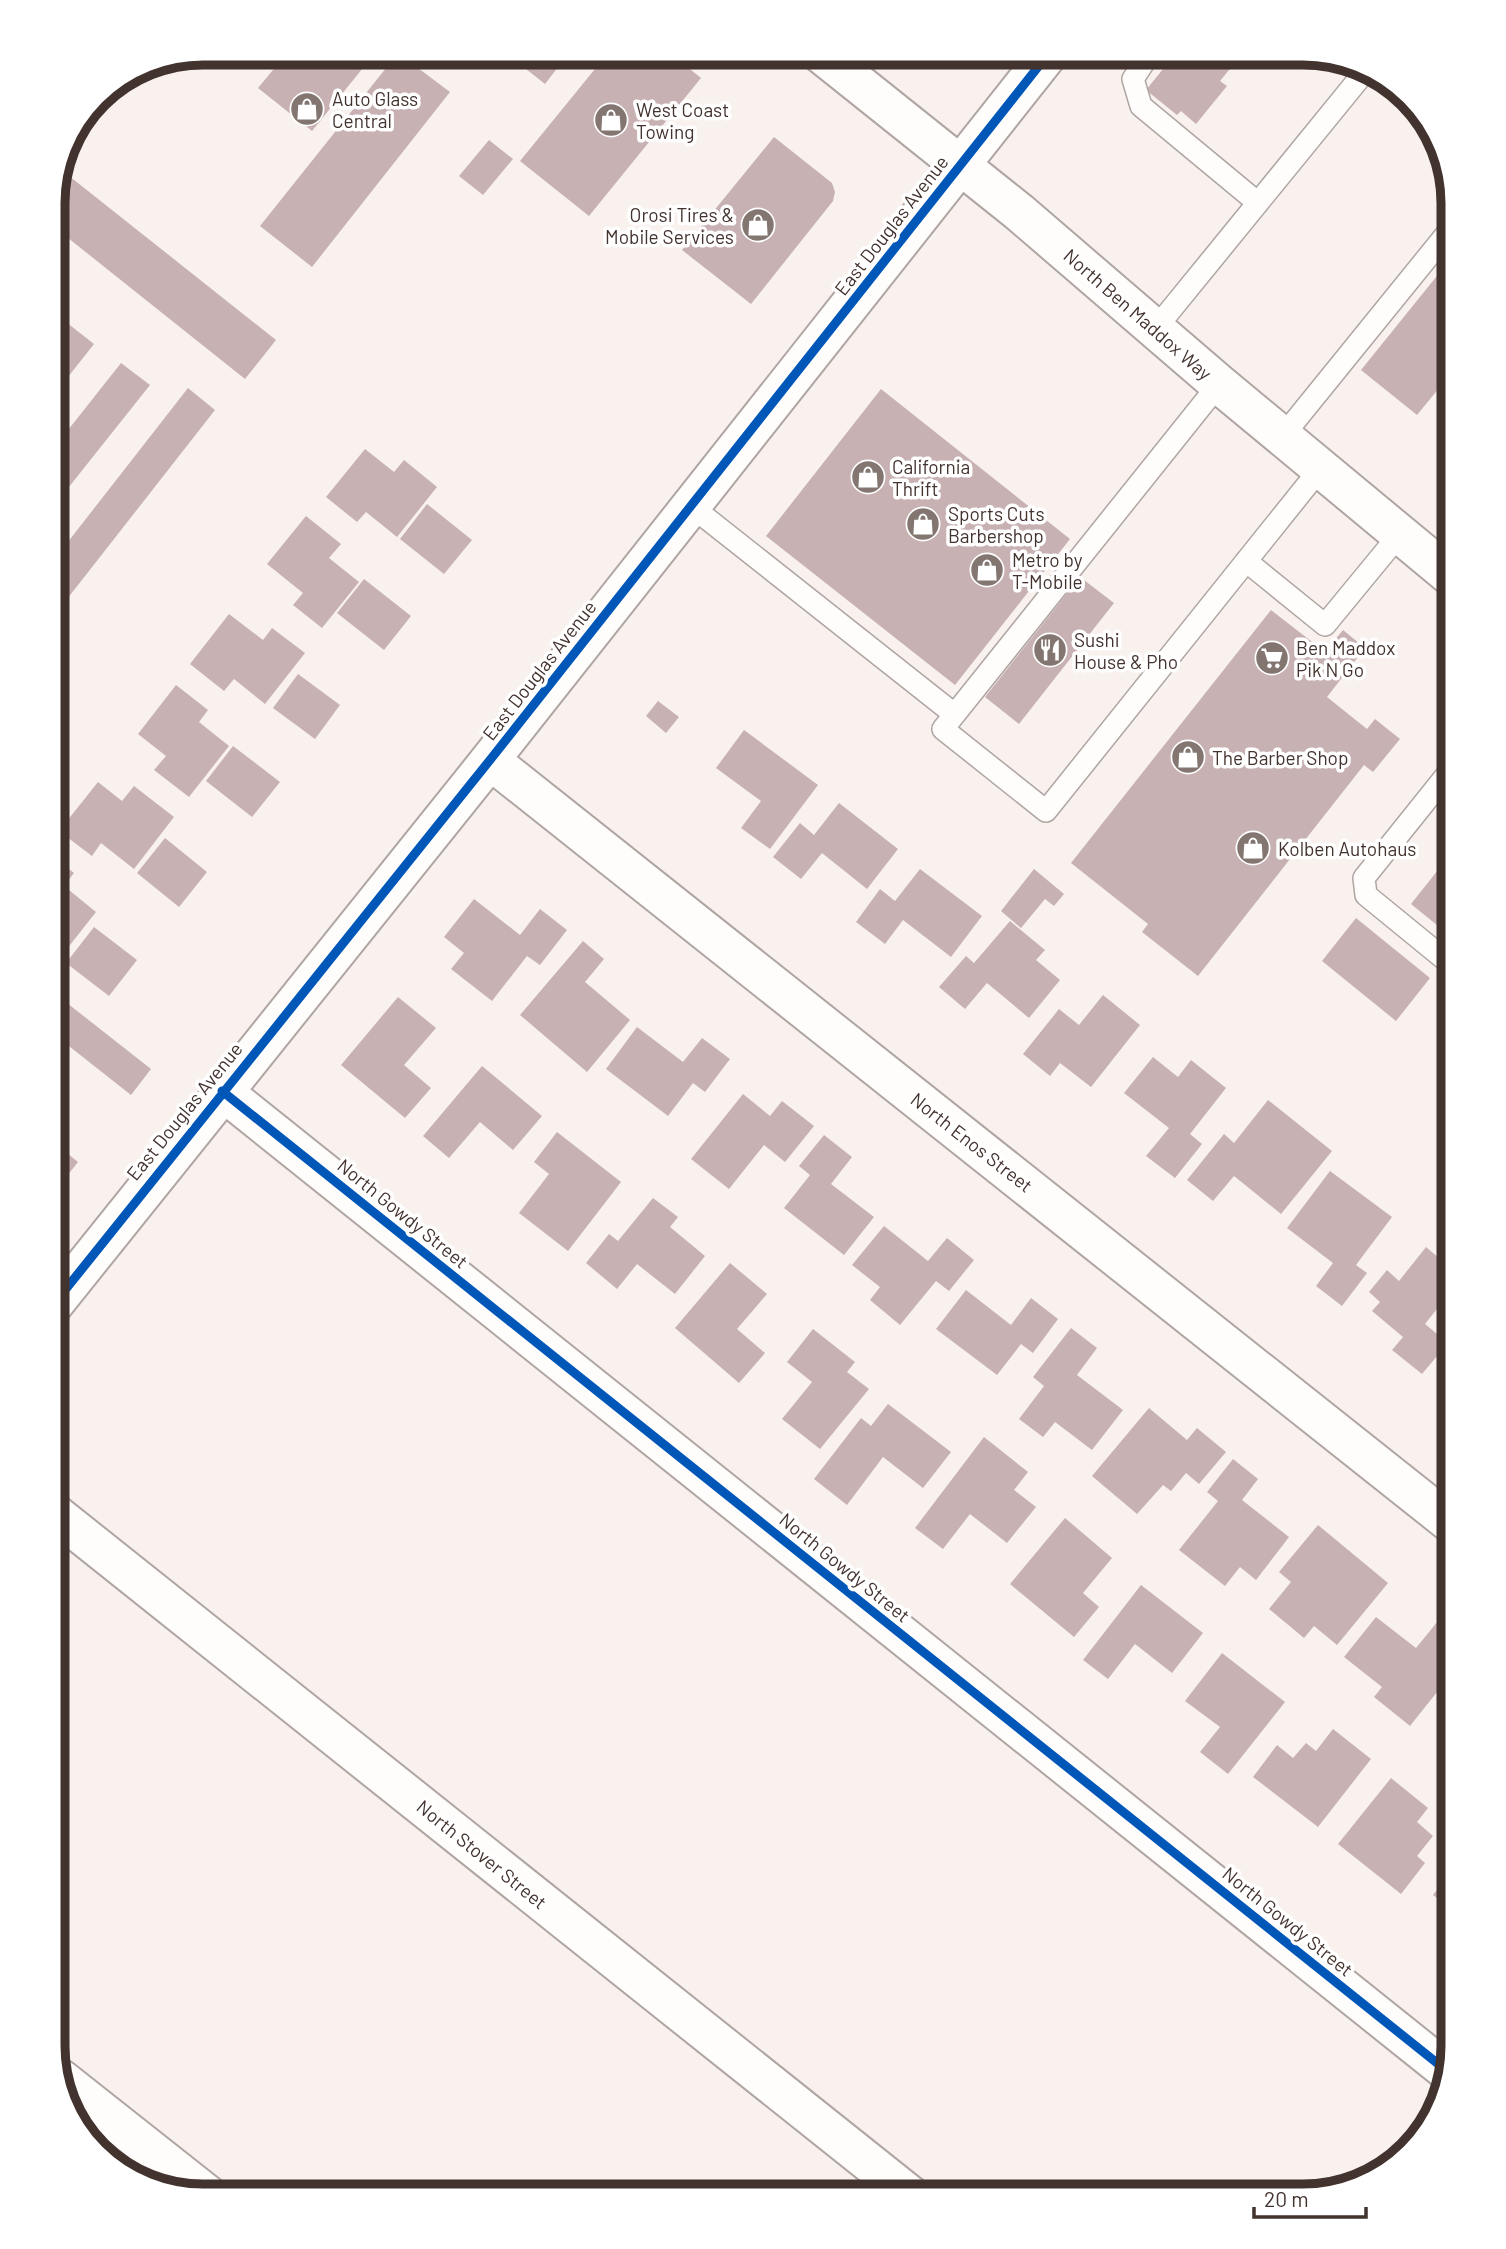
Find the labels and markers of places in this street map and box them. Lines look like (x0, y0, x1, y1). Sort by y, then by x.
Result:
place label: Auto Glass Central (332, 87, 418, 132)
shop icon: Auto Glass Central (288, 90, 326, 128)
place label: West Coast Towing (636, 98, 729, 143)
shop icon: West Coast Towing (592, 101, 630, 139)
place label: Orosi Tires & Mobile Services (605, 203, 734, 248)
shop icon: Orosi Tires & Mobile Services (739, 206, 777, 244)
place label: California Thrift (892, 455, 970, 500)
shop icon: California Thrift (849, 458, 887, 496)
place label: Sports Cuts Barbershop (948, 502, 1045, 547)
shop icon: Sports Cuts Barbershop (904, 505, 942, 543)
place label: Metro by T-Mobile (1012, 548, 1083, 593)
shop icon: Metro by T-Mobile (968, 551, 1006, 589)
place label: Sushi House & Pho (1074, 628, 1178, 673)
restaurant icon: Sushi House & Pho (1031, 631, 1069, 669)
place label: Ben Maddox Pik N Go (1296, 636, 1395, 681)
supermarket icon: Ben Maddox Pik N Go (1253, 639, 1291, 677)
shop icon: The Barber Shop (1169, 738, 1207, 776)
place label: The Barber Shop (1212, 746, 1348, 769)
shop icon: Kolben Autohaus (1234, 829, 1272, 867)
place label: Kolben Autohaus (1278, 837, 1416, 860)

